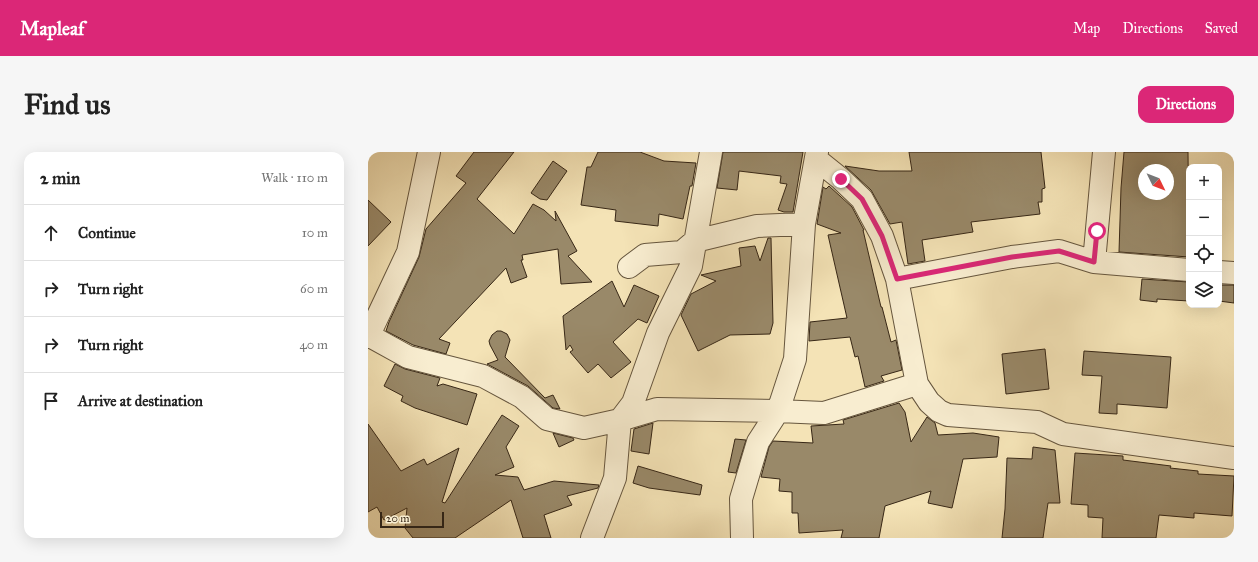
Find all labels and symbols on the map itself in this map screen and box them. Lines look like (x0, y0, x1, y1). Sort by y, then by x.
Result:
north arrow (1138, 164, 1174, 200)
route end (832, 170, 850, 188)
route start (1088, 222, 1106, 240)
scale bar (380, 510, 444, 529)

